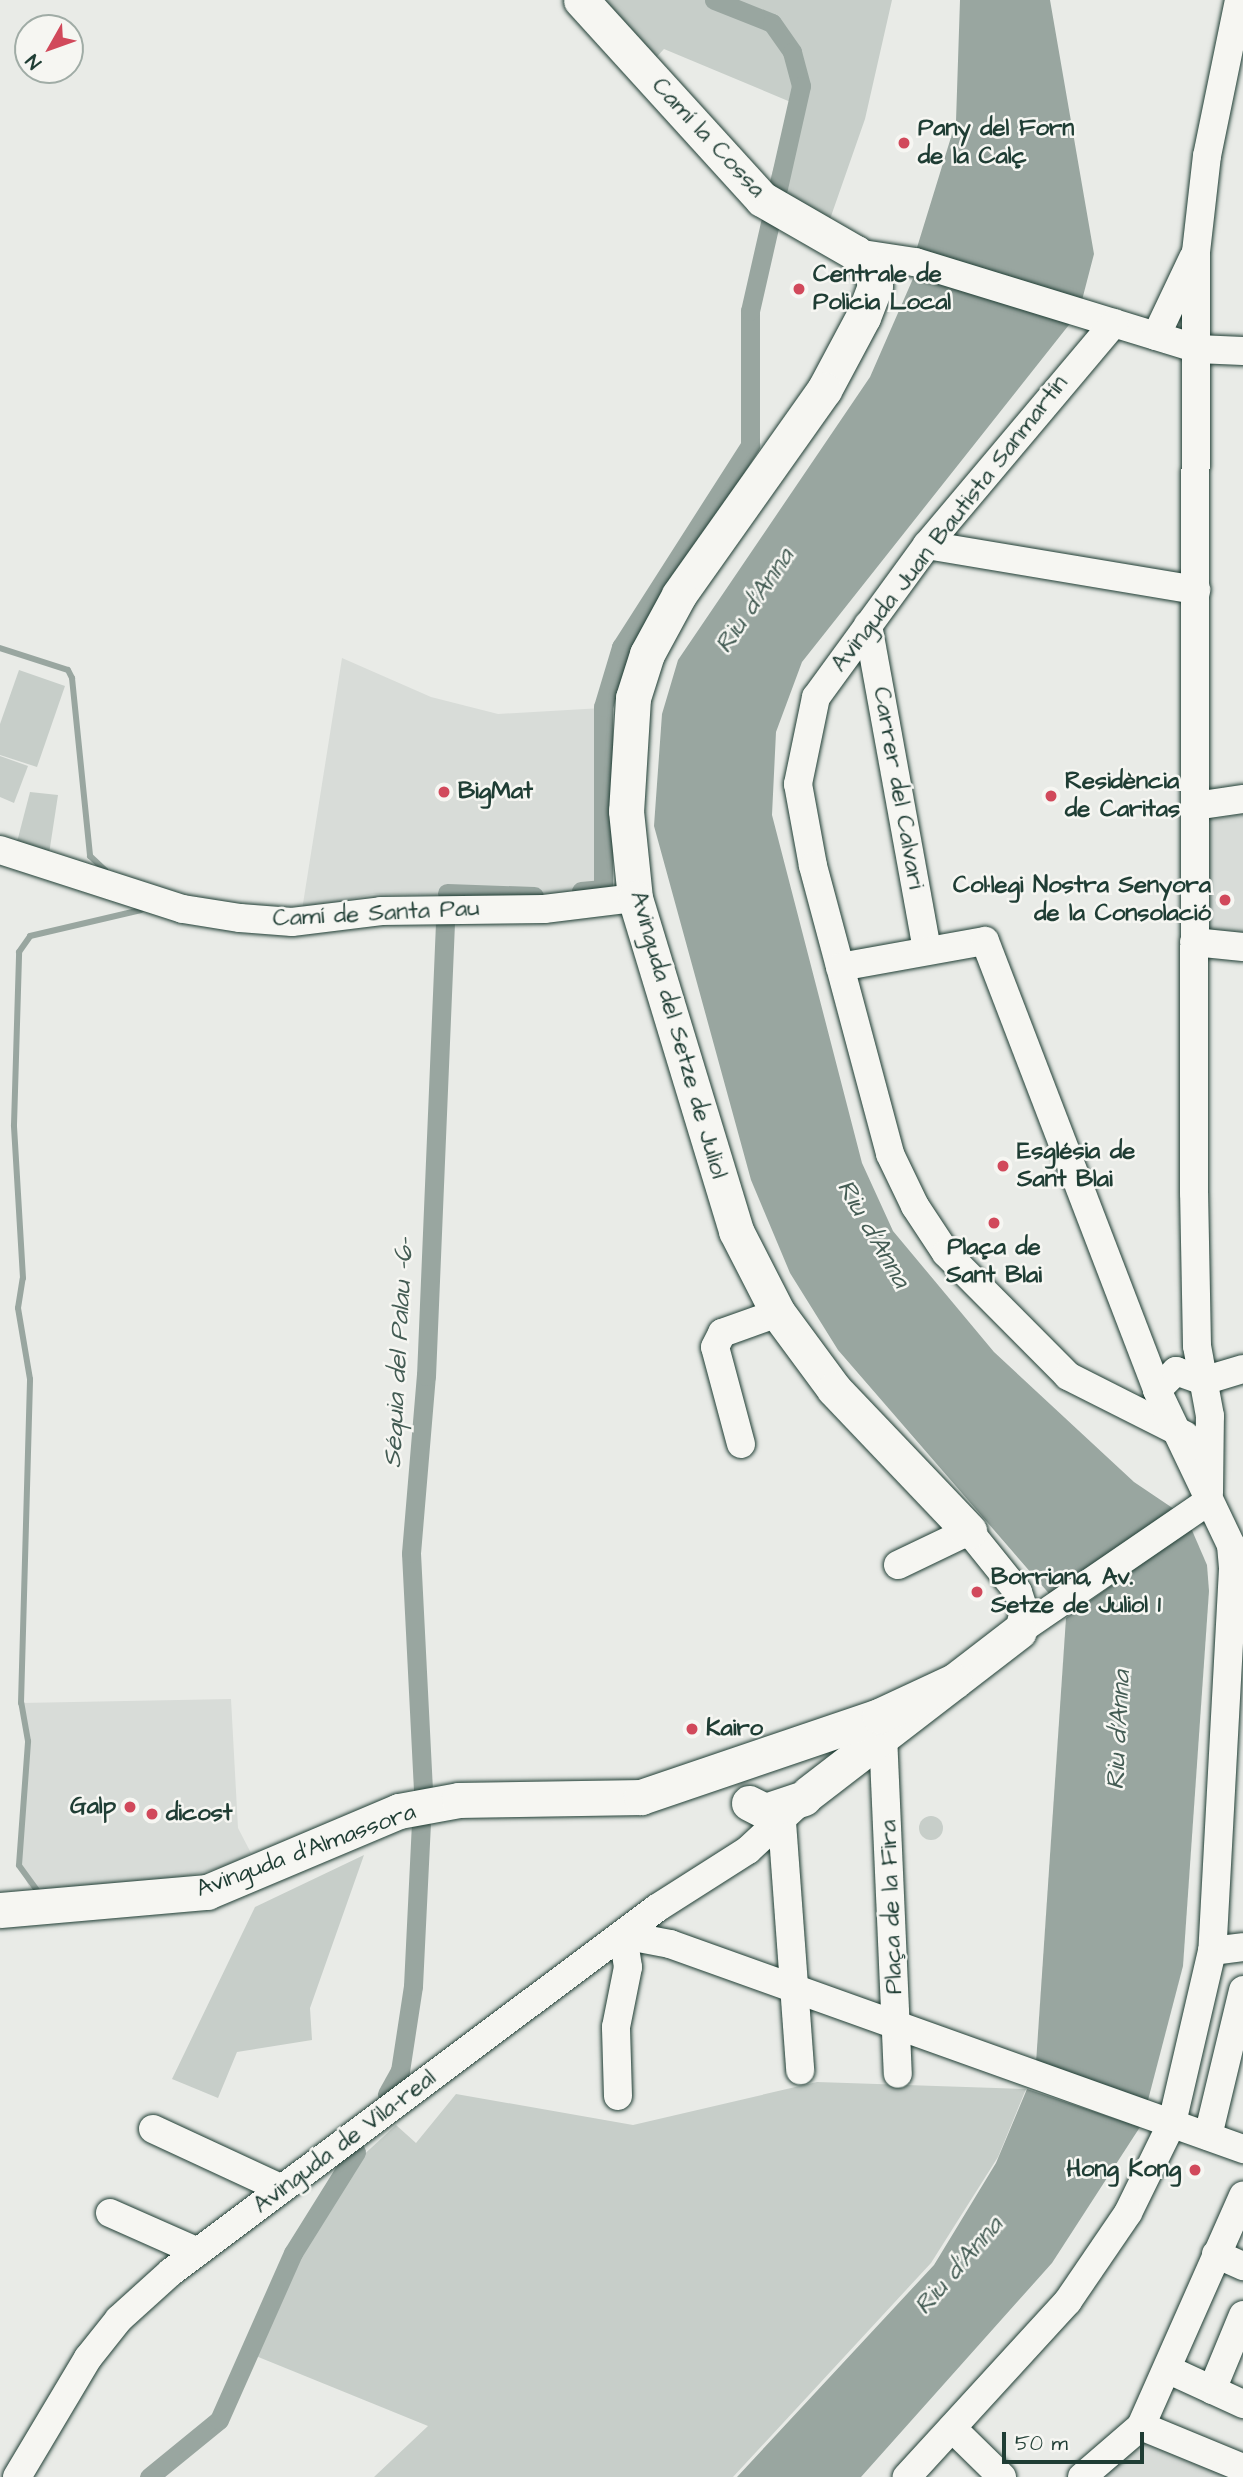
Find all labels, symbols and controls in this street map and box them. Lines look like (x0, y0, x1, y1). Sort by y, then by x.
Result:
north arrow (14, 14, 84, 84)
text: N (20, 48, 48, 75)
street label: Camí la Cossa (645, 72, 771, 204)
place label: Pany del Forn de la Calç (918, 115, 1074, 171)
marker: Pany del Forn de la Calç (896, 135, 912, 151)
place label: Centrale de Policia Local (813, 261, 951, 317)
marker: Centrale de Policia Local (791, 281, 807, 297)
street label: Avinguda Juan Bautista Sanmartín (825, 370, 1075, 678)
water label: Riu d'Anna (709, 543, 801, 659)
street label: Carrer del Calvari (866, 685, 930, 891)
place label: Residència de Caritas (1065, 768, 1180, 824)
place label: BigMat (458, 778, 533, 806)
marker: BigMat (436, 784, 452, 800)
marker: Residència de Caritas (1043, 788, 1059, 804)
place label: Col·legi Nostra Senyora de la Consolació (953, 872, 1211, 928)
street label: Avinguda del Setze de Juliol (623, 888, 733, 1182)
marker: Col·legi Nostra Senyora de la Consolació (1217, 892, 1233, 908)
street label: Camí de Santa Pau (272, 894, 480, 934)
place label: Església de Sant Blai (1017, 1138, 1135, 1194)
marker: Església de Sant Blai (995, 1158, 1011, 1174)
water label: Riu d'Anna (830, 1174, 916, 1294)
marker: Plaça de Sant Blai (986, 1215, 1002, 1231)
place label: Plaça de Sant Blai (946, 1234, 1042, 1290)
water label: Séquia del Palau -6- (377, 1237, 421, 1469)
place label: Borriana, Av. Setze de Juliol 1 (991, 1564, 1161, 1620)
marker: Borriana, Av. Setze de Juliol 1 (969, 1584, 985, 1600)
water label: Riu d'Anna (1100, 1670, 1138, 1790)
place label: Kairo (706, 1715, 763, 1743)
marker: Kairo (684, 1721, 700, 1737)
place label: Galp (70, 1793, 116, 1821)
street label: Avinguda d'Almassora (192, 1798, 420, 1904)
marker: Galp (122, 1799, 138, 1815)
place label: dicost (166, 1800, 232, 1828)
marker: dicost (144, 1806, 160, 1822)
street label: Plaça de la Fira (875, 1819, 909, 1995)
street label: Avinguda de Vila-real (248, 2064, 442, 2220)
place label: Hong Kong (1067, 2156, 1181, 2184)
marker: Hong Kong (1187, 2162, 1203, 2178)
water label: Riu d'Anna (908, 2211, 1010, 2321)
scale bar (1005, 2418, 1147, 2462)
text: 50 m (1015, 2429, 1068, 2458)

